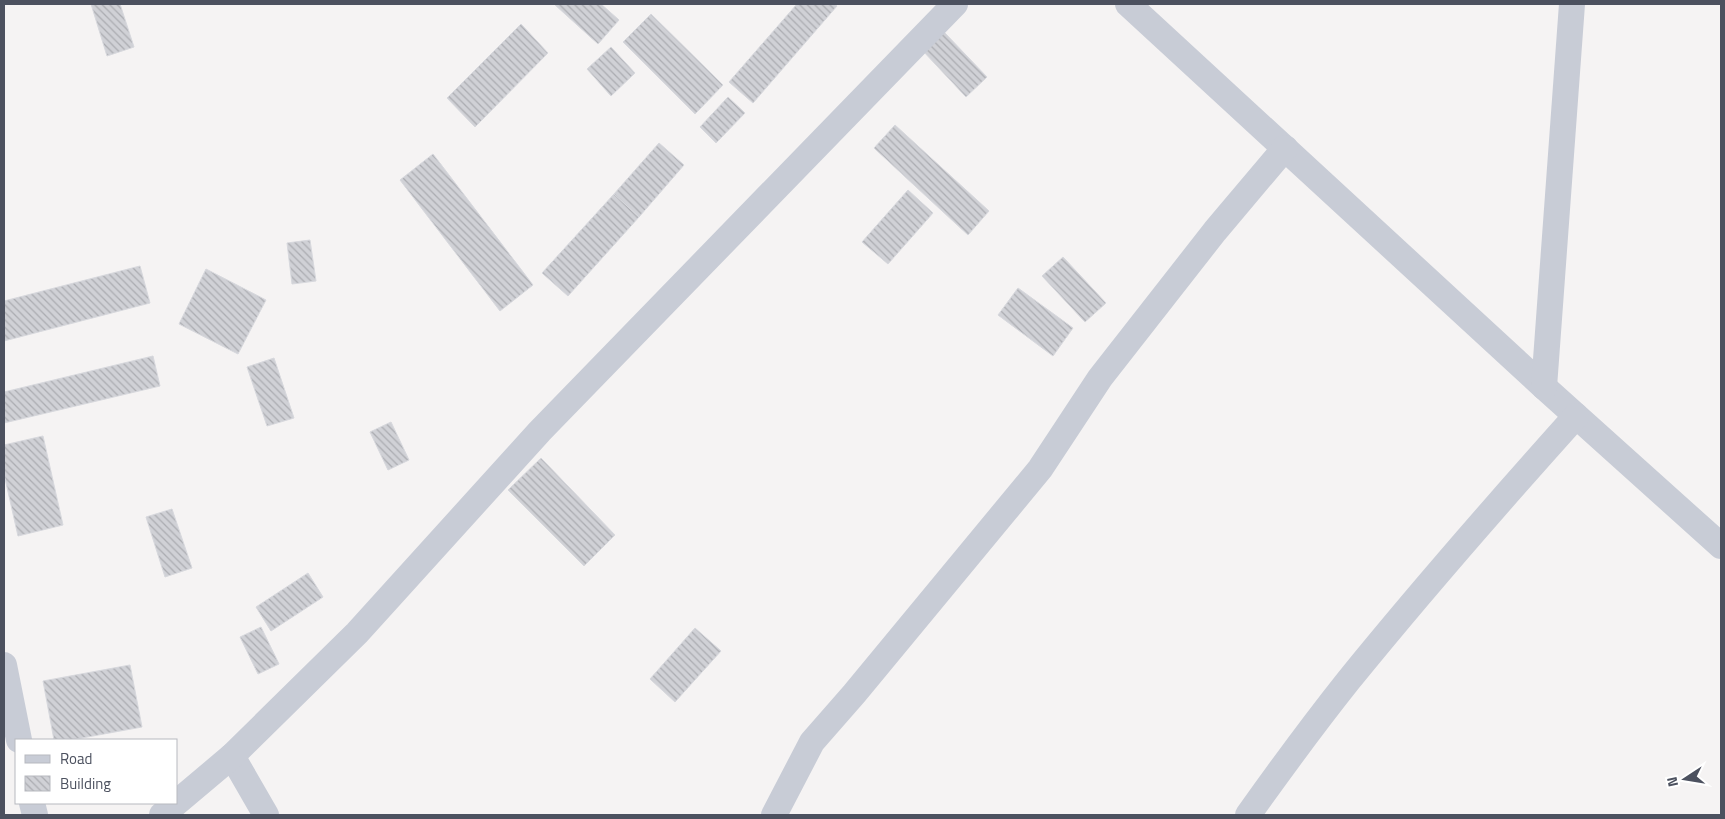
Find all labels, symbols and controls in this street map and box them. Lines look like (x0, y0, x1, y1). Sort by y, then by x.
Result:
legend (15, 739, 178, 804)
text: Road (60, 747, 92, 770)
north arrow (1660, 754, 1710, 804)
text: Building (60, 772, 111, 795)
text: N (1661, 775, 1683, 789)

